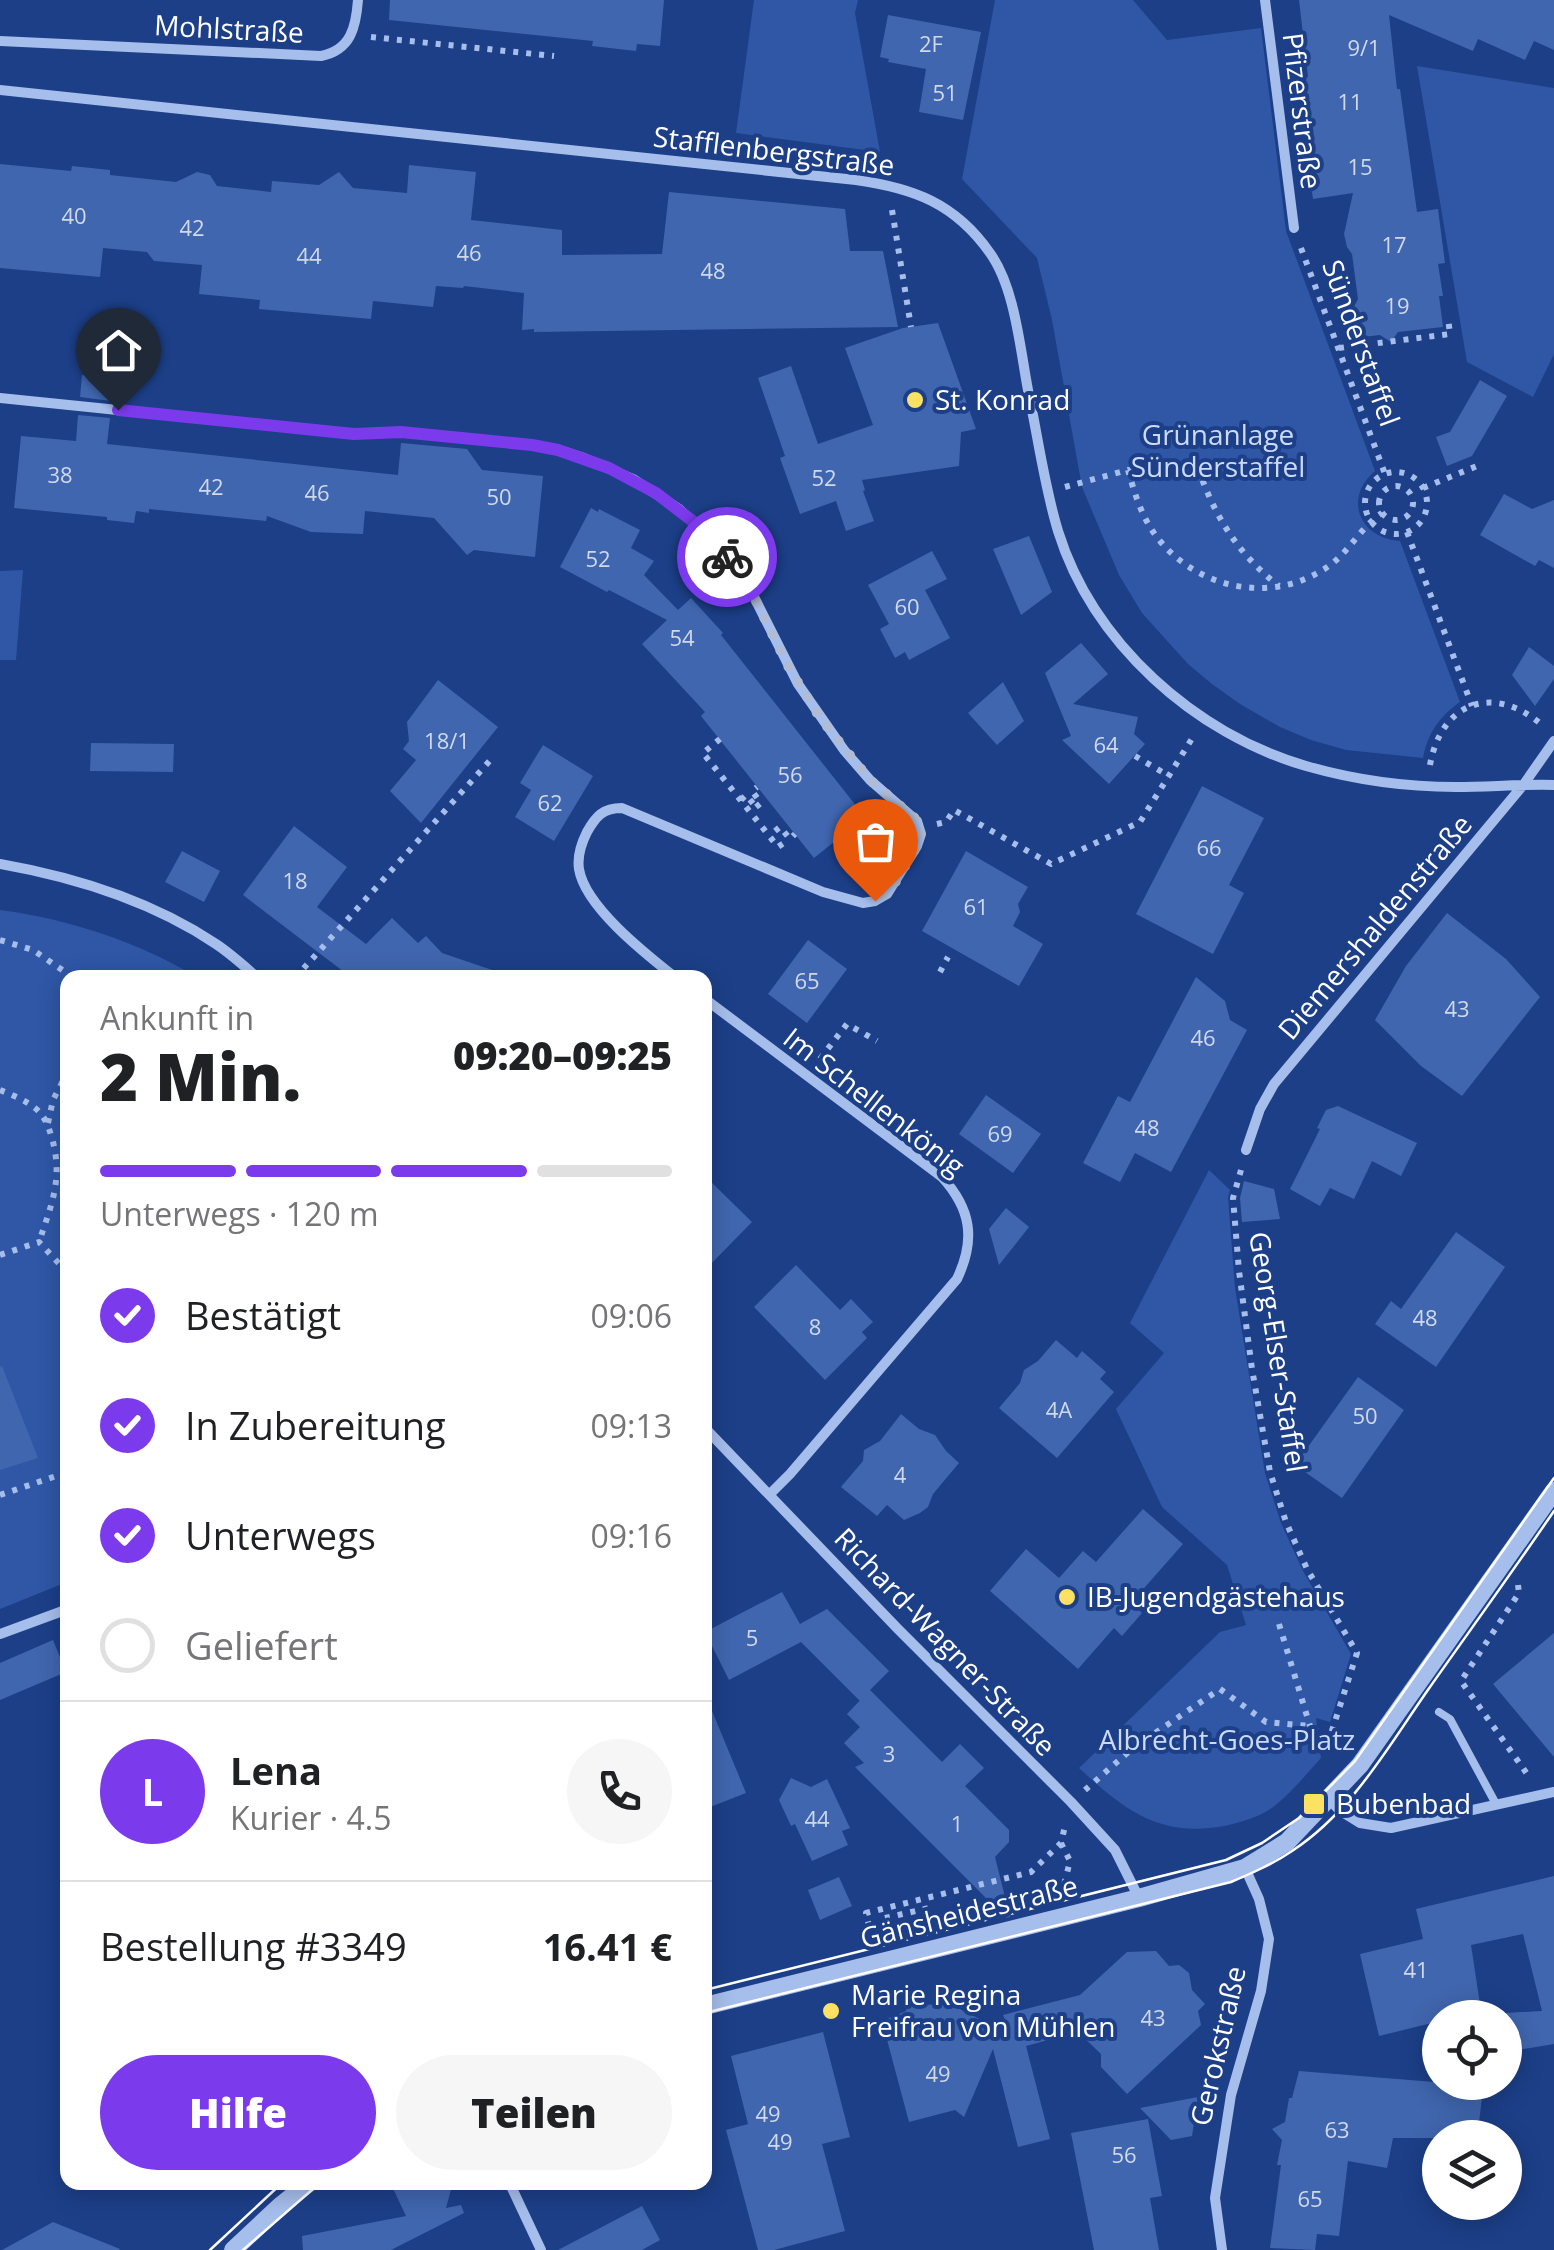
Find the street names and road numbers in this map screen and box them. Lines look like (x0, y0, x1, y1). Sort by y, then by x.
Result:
street label: Mohlstraße (153, 5, 305, 51)
street label: Pfizerstraße (1275, 31, 1331, 191)
street label: Stafflenbergstraße (651, 116, 897, 184)
street label: Sünderstaffel (1314, 254, 1410, 431)
street label: Diemershaldenstraße (1269, 806, 1480, 1047)
street label: Im Schellenkönig (776, 1018, 973, 1184)
street label: Georg-Elser-Staffel (1241, 1229, 1317, 1475)
street label: Richard-Wagner-Straße (827, 1519, 1065, 1764)
street label: Gänsheidestraße (856, 1866, 1081, 1956)
street label: Gerokstraße (1180, 1962, 1254, 2129)

